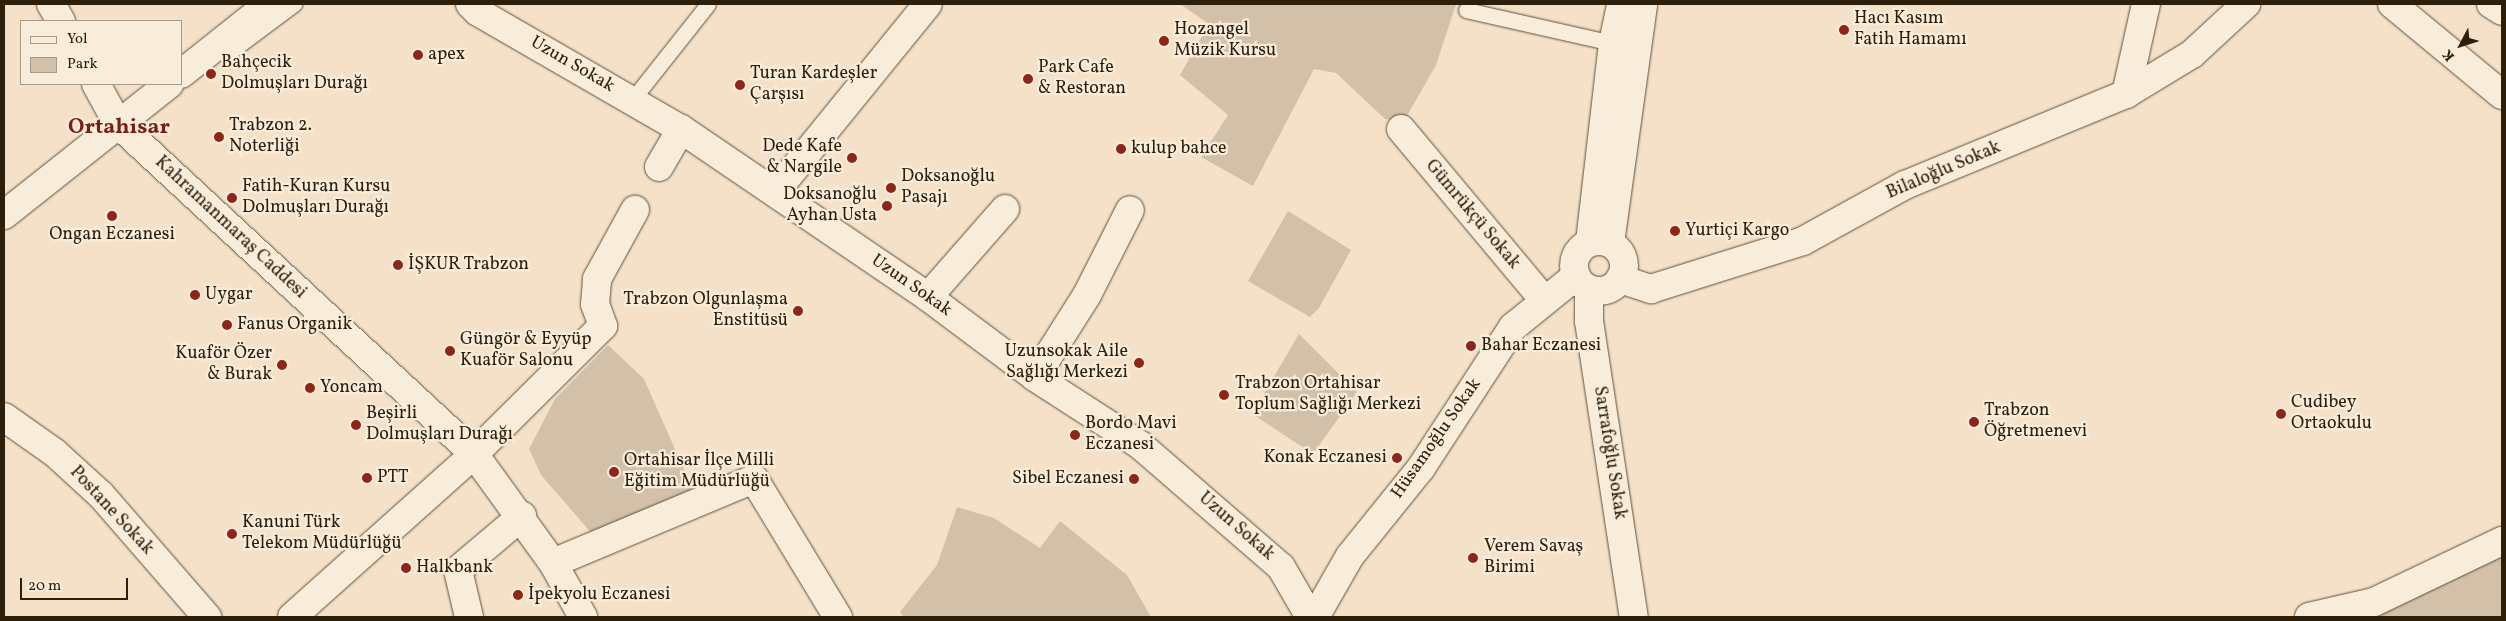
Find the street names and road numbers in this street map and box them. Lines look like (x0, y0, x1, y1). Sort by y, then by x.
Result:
street label: Uzun Sokak (526, 32, 618, 98)
street label: Bilaloğlu Sokak (1884, 137, 2004, 205)
street label: Kahramanmaraş Caddesi (150, 152, 310, 304)
street label: Gümrükçü Sokak (1420, 156, 1524, 274)
street label: Uzun Sokak (866, 250, 956, 322)
street label: Hüsamoğlu Sokak (1387, 375, 1487, 503)
street label: Sarrafoğlu Sokak (1588, 385, 1630, 521)
street label: Postane Sokak (64, 462, 158, 560)
street label: Uzun Sokak (1194, 488, 1278, 566)

